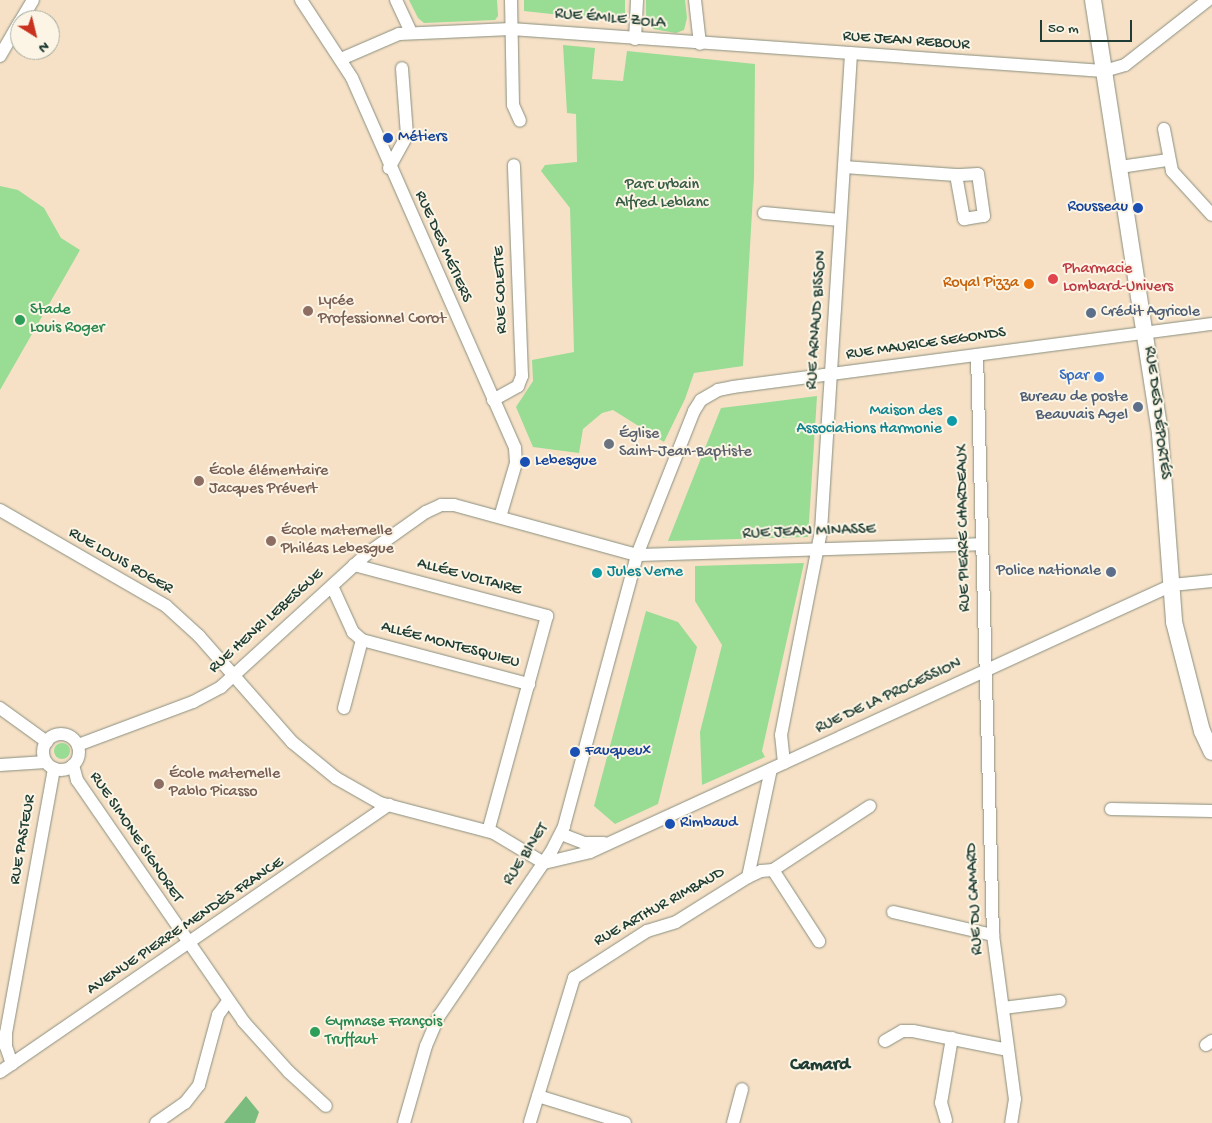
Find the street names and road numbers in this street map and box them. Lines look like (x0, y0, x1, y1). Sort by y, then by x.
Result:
street label: RUE ÉMILE ZOLA (554, 6, 666, 34)
street label: RUE JEAN REBOUR (842, 28, 970, 56)
street label: RUE DES MÉTIERS (409, 188, 475, 306)
street label: RUE COLETTE (491, 246, 513, 334)
street label: RUE ARNAUD BISSON (804, 250, 832, 390)
street label: RUE MAURICE SEGONDS (845, 324, 1007, 366)
street label: RUE DES DÉPORTÉS (1138, 345, 1174, 481)
street label: RUE PIERRE CHARDEAUX (954, 444, 976, 612)
street label: RUE JEAN MINASSE (742, 521, 876, 545)
street label: RUE LOUIS ROGER (64, 524, 176, 600)
street label: ALLÉE VOLTAIRE (415, 555, 523, 601)
street label: RUE HENRI LEBESGUE (206, 565, 328, 679)
street label: ALLÉE MONTESQUIEU (379, 618, 521, 674)
street label: RUE DE LA PROCESSION (813, 655, 965, 739)
street label: RUE SIMONE SIGNORET (84, 769, 186, 907)
street label: RUE PASTEUR (7, 794, 41, 886)
street label: RUE BINET (500, 820, 554, 890)
street label: RUE DU CAMARD (963, 842, 989, 956)
street label: AVENUE PIERRE MENDÈS FRANCE (84, 854, 288, 1000)
street label: RUE ARTHUR RIMBAUD (591, 864, 729, 952)

